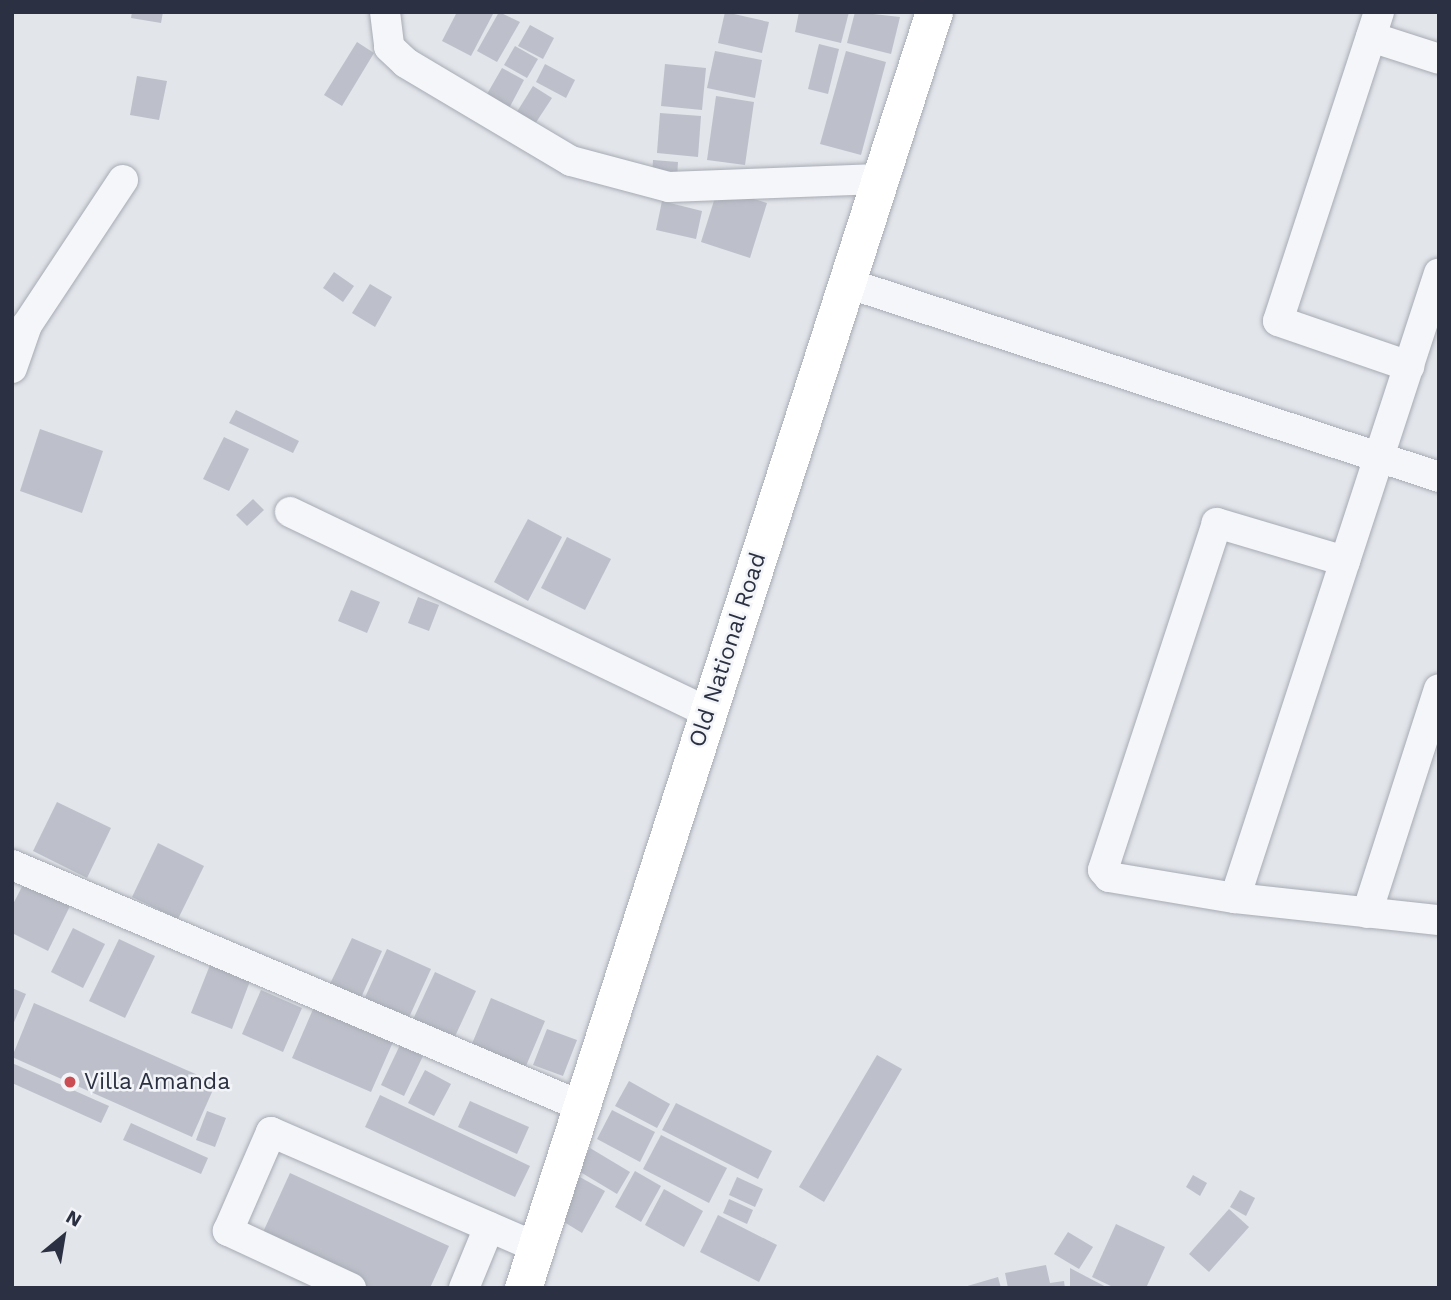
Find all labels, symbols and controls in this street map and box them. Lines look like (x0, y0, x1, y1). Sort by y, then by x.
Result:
street label: Old National Road (683, 549, 773, 751)
place label: Villa Amanda (84, 1068, 232, 1096)
marker: Villa Amanda (62, 1074, 78, 1090)
north arrow (28, 1202, 98, 1272)
text: N (62, 1205, 86, 1232)

